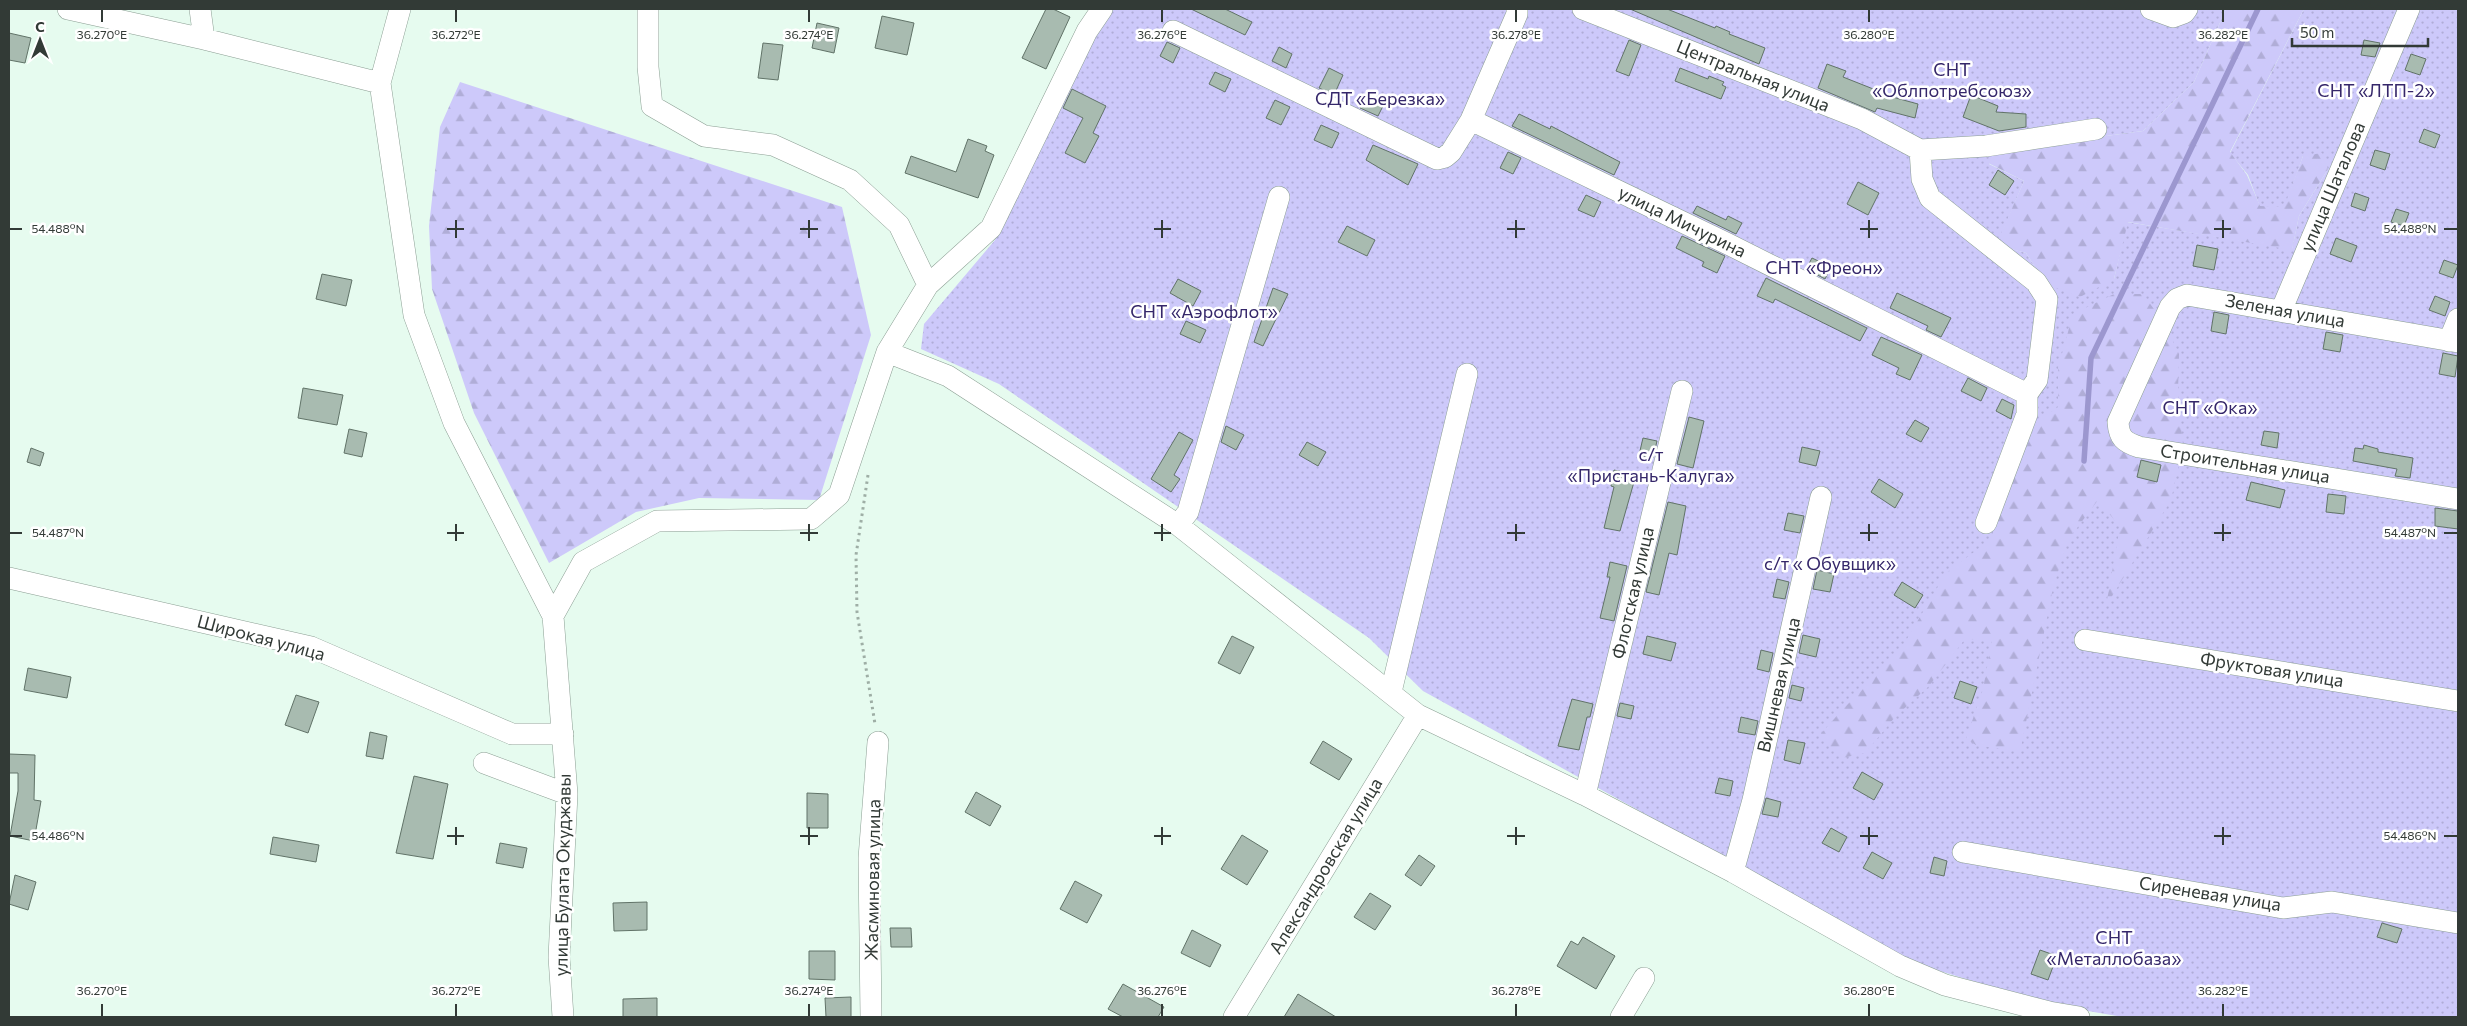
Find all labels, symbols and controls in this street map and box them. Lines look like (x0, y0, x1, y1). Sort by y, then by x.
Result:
north arrow (15, 15, 65, 65)
scale bar (2292, 15, 2428, 47)
text: С (35, 18, 45, 35)
text: 50 m (2300, 23, 2334, 41)
text: 36.270°E (77, 27, 127, 41)
text: 36.272°E (431, 27, 481, 41)
text: 36.274°E (785, 27, 833, 41)
text: 36.276°E (1137, 27, 1187, 41)
text: 36.278°E (1491, 27, 1541, 41)
text: 36.280°E (1843, 27, 1895, 41)
text: 36.282°E (2198, 27, 2248, 41)
street label: Центральная улица (1674, 34, 1833, 116)
park label: СНТ «Облпотребсоюз» (1872, 58, 2032, 101)
park label: СНТ «ЛТП-2» (2317, 79, 2435, 101)
park label: СДТ «Березка» (1315, 87, 1445, 109)
street label: улица Шаталова (2295, 118, 2369, 255)
street label: улица Мичурина (1615, 181, 1750, 262)
text: 54.488°N (31, 221, 85, 235)
text: 54.488°N (2383, 221, 2437, 235)
park label: СНТ «Фреон» (1765, 256, 1883, 278)
street label: Зеленая улица (2223, 289, 2347, 331)
park label: СНТ «Аэрофлот» (1130, 300, 1278, 322)
park label: СНТ «Ока» (2163, 396, 2257, 418)
street label: Строительная улица (2159, 439, 2331, 487)
park label: с/т «Пристань-Калуга» (1568, 443, 1734, 486)
text: 54.487°N (32, 525, 84, 539)
street label: Флотская улица (1606, 525, 1658, 661)
text: 54.487°N (2384, 525, 2436, 539)
park label: с/т « Обувщик» (1764, 552, 1896, 574)
street label: Широкая улица (195, 609, 328, 665)
street label: Вишневая улица (1752, 615, 1804, 754)
street label: Фруктовая улица (2199, 647, 2345, 691)
street label: улица Булата Окуджавы (549, 773, 575, 977)
street label: Александровская улица (1264, 774, 1386, 957)
street label: Жасминовая улица (860, 799, 884, 961)
text: 54.486°N (31, 828, 85, 842)
text: 54.486°N (2383, 828, 2437, 842)
street label: Сиреневая улица (2138, 871, 2283, 915)
park label: СНТ «Металлобаза» (2047, 926, 2181, 969)
text: 36.270°E (77, 983, 127, 997)
text: 36.272°E (431, 983, 481, 997)
text: 36.274°E (785, 983, 833, 997)
text: 36.276°E (1137, 983, 1187, 997)
text: 36.278°E (1491, 983, 1541, 997)
text: 36.280°E (1843, 983, 1895, 997)
text: 36.282°E (2198, 983, 2248, 997)

